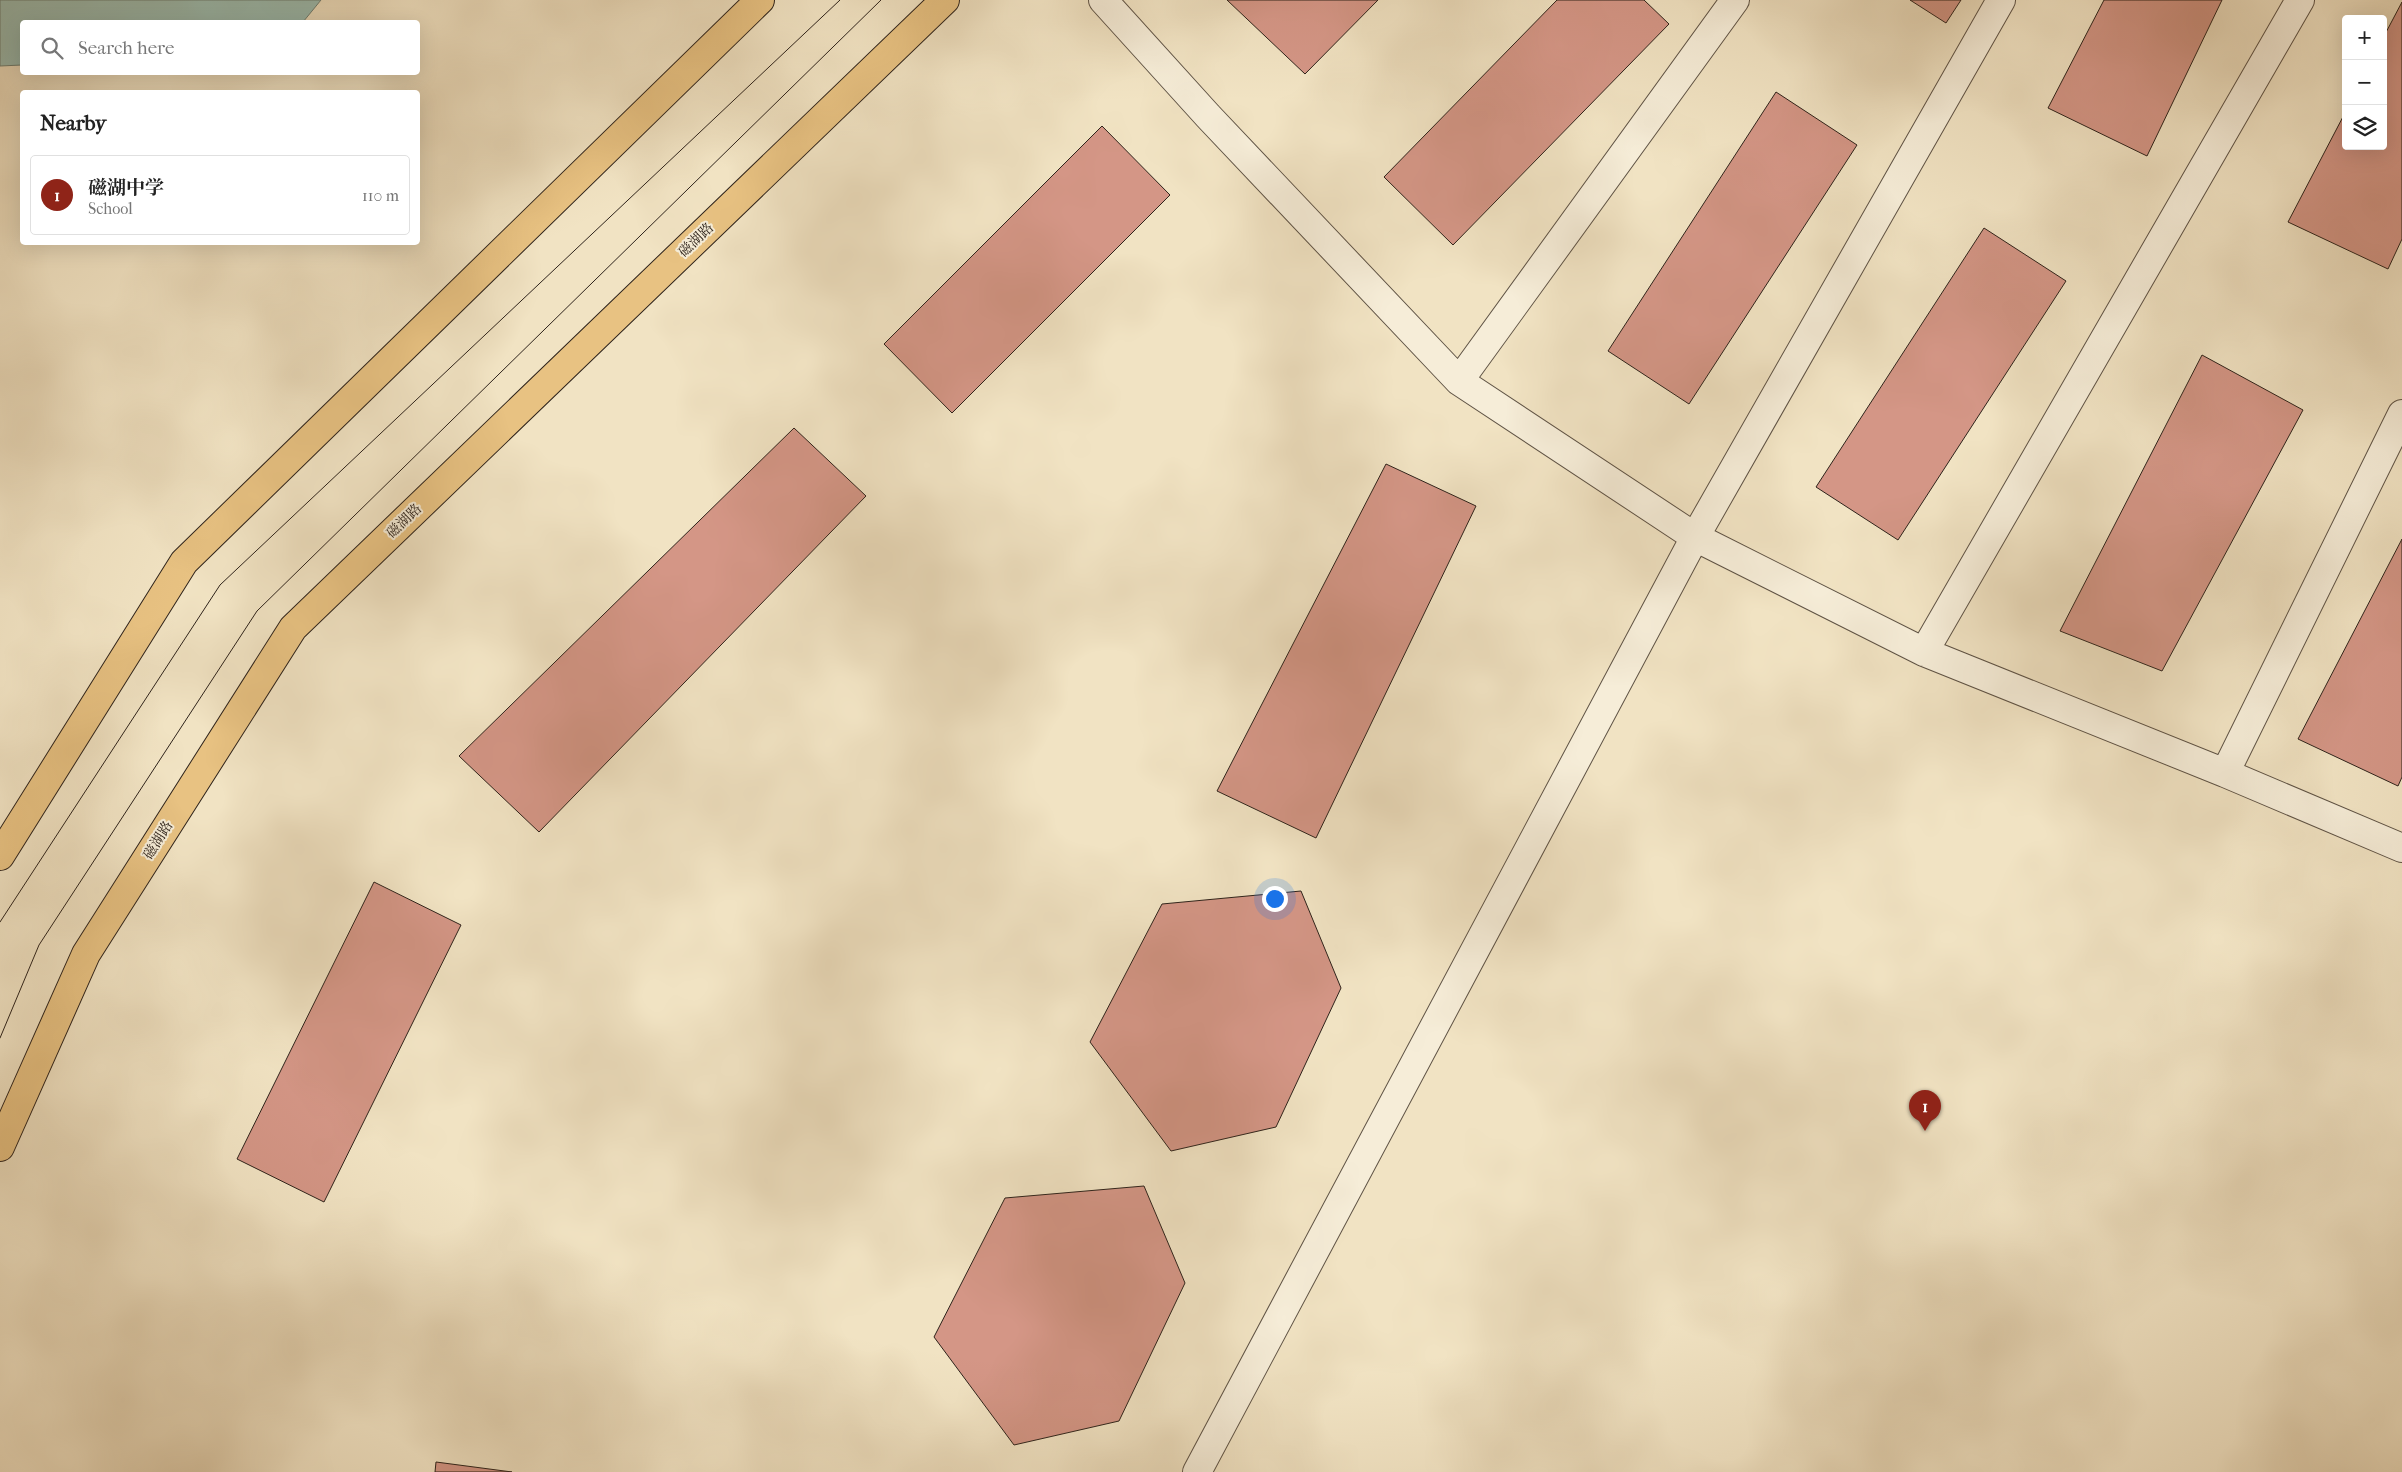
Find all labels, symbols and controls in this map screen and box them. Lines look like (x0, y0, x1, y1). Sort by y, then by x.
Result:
map controls (2342, 15, 2387, 150)
button: + (2342, 15, 2387, 60)
search box (20, 20, 420, 75)
icon: search (38, 34, 66, 62)
text: Search here (78, 37, 174, 59)
button: − (2342, 60, 2387, 105)
button: layers (2342, 105, 2387, 150)
text: Nearby (40, 111, 106, 135)
text: 磁湖中学 (88, 177, 164, 199)
text: 1 (54, 186, 60, 205)
text: 110 m (362, 186, 399, 205)
text: School (88, 199, 133, 218)
street label: 磁湖路 (675, 219, 717, 261)
street label: 磁湖路 (383, 500, 425, 542)
street label: 磁湖路 (140, 818, 176, 862)
your location (1262, 886, 1288, 912)
pin: 1 (1909, 1090, 1941, 1131)

